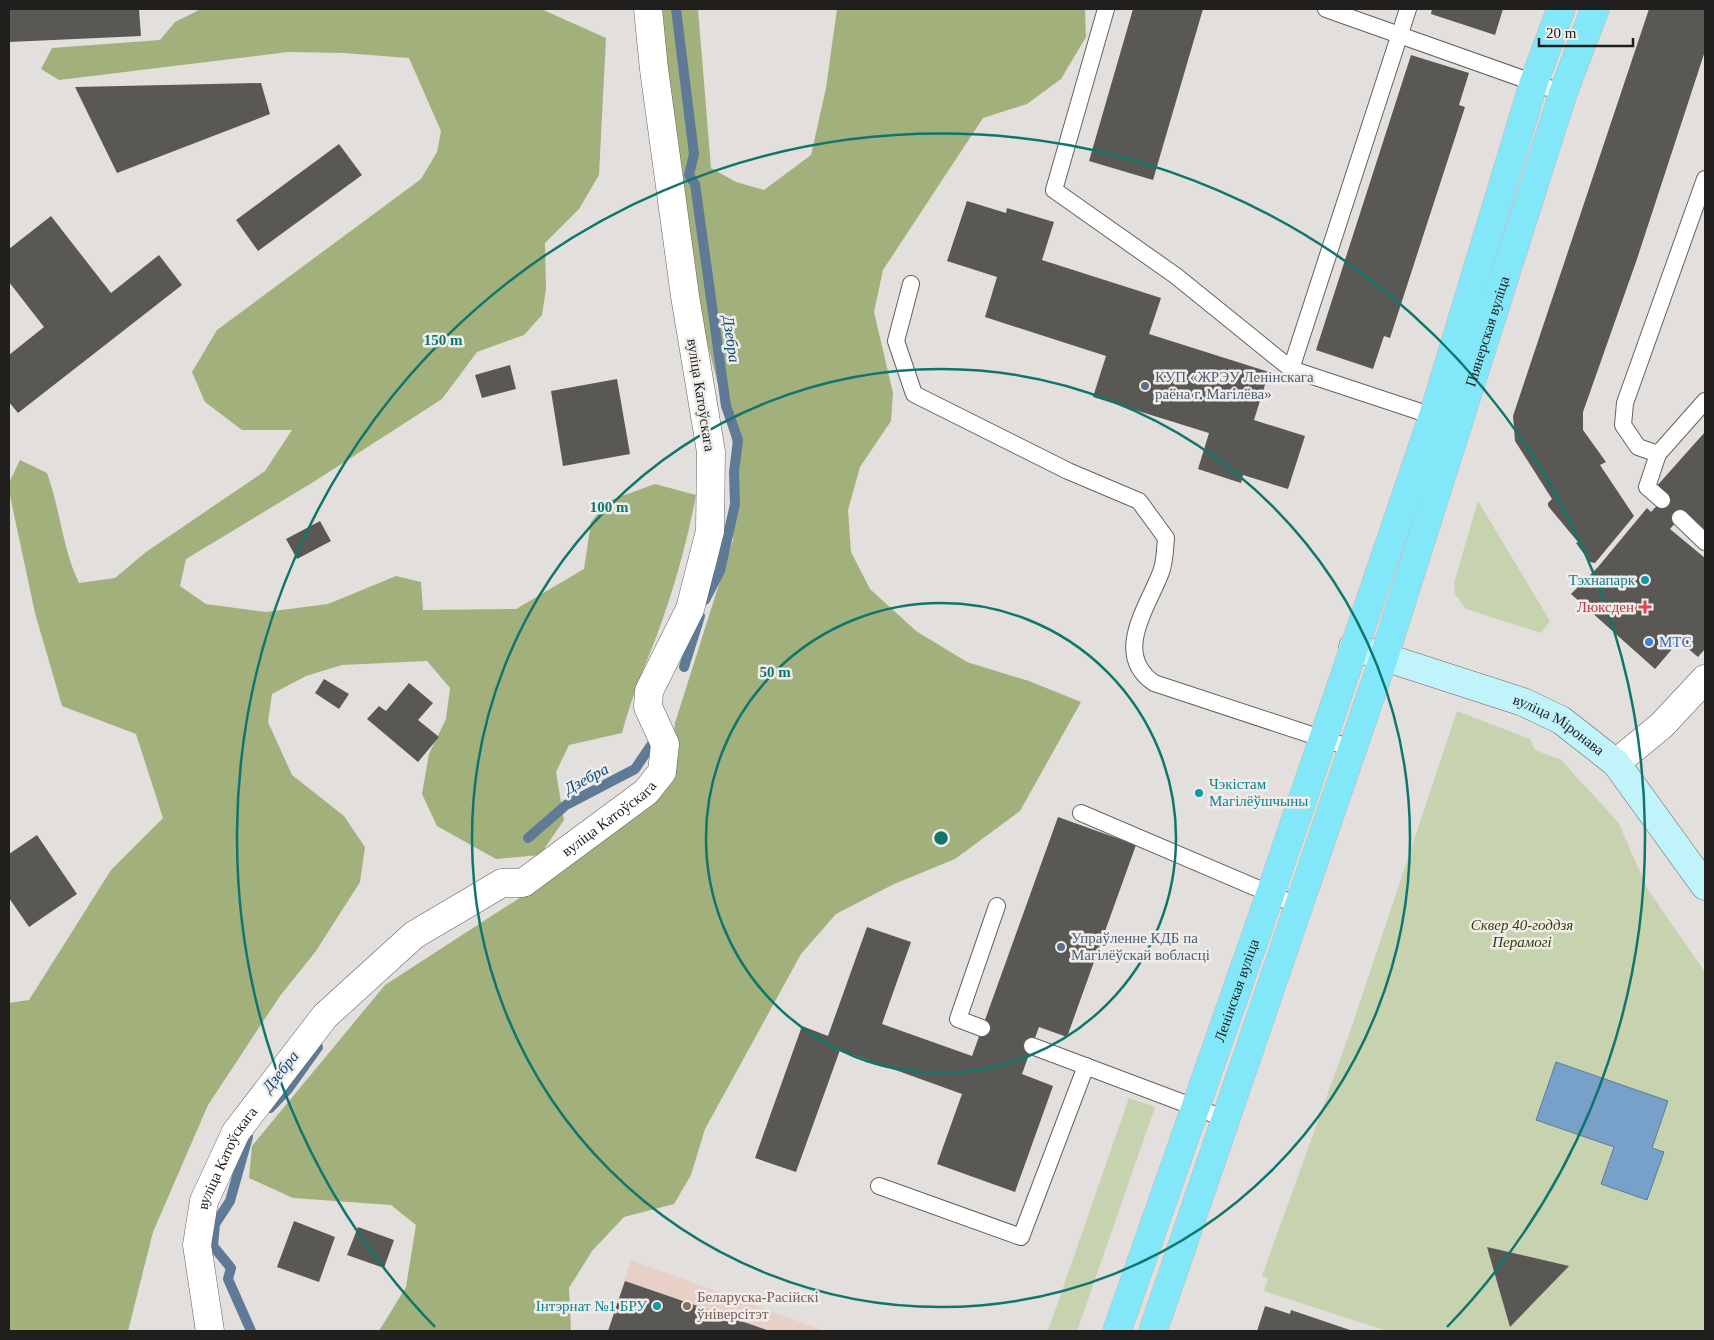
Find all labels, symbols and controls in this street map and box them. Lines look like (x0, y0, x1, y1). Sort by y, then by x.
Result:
scale bar (1539, 15, 1633, 47)
text: 20 m (1546, 25, 1577, 41)
street label: Піянерская вуліца (1462, 274, 1512, 389)
water label: Дзебра (719, 312, 743, 364)
text: 150 m (424, 332, 463, 348)
street label: вуліца Катоўскага (684, 337, 718, 453)
place label: КУП «ЖРЭУ Ленінскага раёна г. Магілёва» (1155, 369, 1314, 402)
marker: КУП «ЖРЭУ Ленінскага раёна г. Магілёва» (1139, 380, 1151, 392)
text: 100 m (590, 499, 629, 515)
place label: Тэхнапарк (1569, 572, 1636, 588)
marker: Тэхнапарк (1639, 574, 1651, 586)
place label: Люксден (1577, 599, 1634, 615)
marker: Люксден (1638, 600, 1652, 614)
place label: МТС (1659, 634, 1692, 650)
marker: МТС (1643, 636, 1655, 648)
text: 50 m (759, 664, 791, 680)
street label: вуліца Міронава (1511, 691, 1607, 759)
water label: Дзебра (560, 760, 612, 799)
place label: Чэкістам Магілёўшчыны (1209, 776, 1308, 809)
street label: вуліца Катоўскага (559, 778, 660, 859)
marker: Чэкістам Магілёўшчыны (1193, 787, 1205, 799)
centre of rings (932, 829, 950, 847)
park label: Сквер 40-годдзя Перамогі (1471, 917, 1573, 950)
place label: Упраўленне КДБ па Магілёўскай вобласці (1071, 930, 1210, 963)
street label: Ленінская вуліца (1211, 937, 1262, 1044)
marker: Упраўленне КДБ па Магілёўскай вобласці (1055, 941, 1067, 953)
water label: Дзебра (258, 1048, 303, 1097)
street label: вуліца Катоўскага (195, 1103, 261, 1211)
place label: Беларуска-Расійскі ўніверсітэт (697, 1289, 819, 1322)
place label: Інтэрнат №1 БРУ (536, 1298, 647, 1314)
marker: Інтэрнат №1 БРУ (651, 1300, 663, 1312)
marker: Беларуска-Расійскі ўніверсітэт (681, 1300, 693, 1312)

